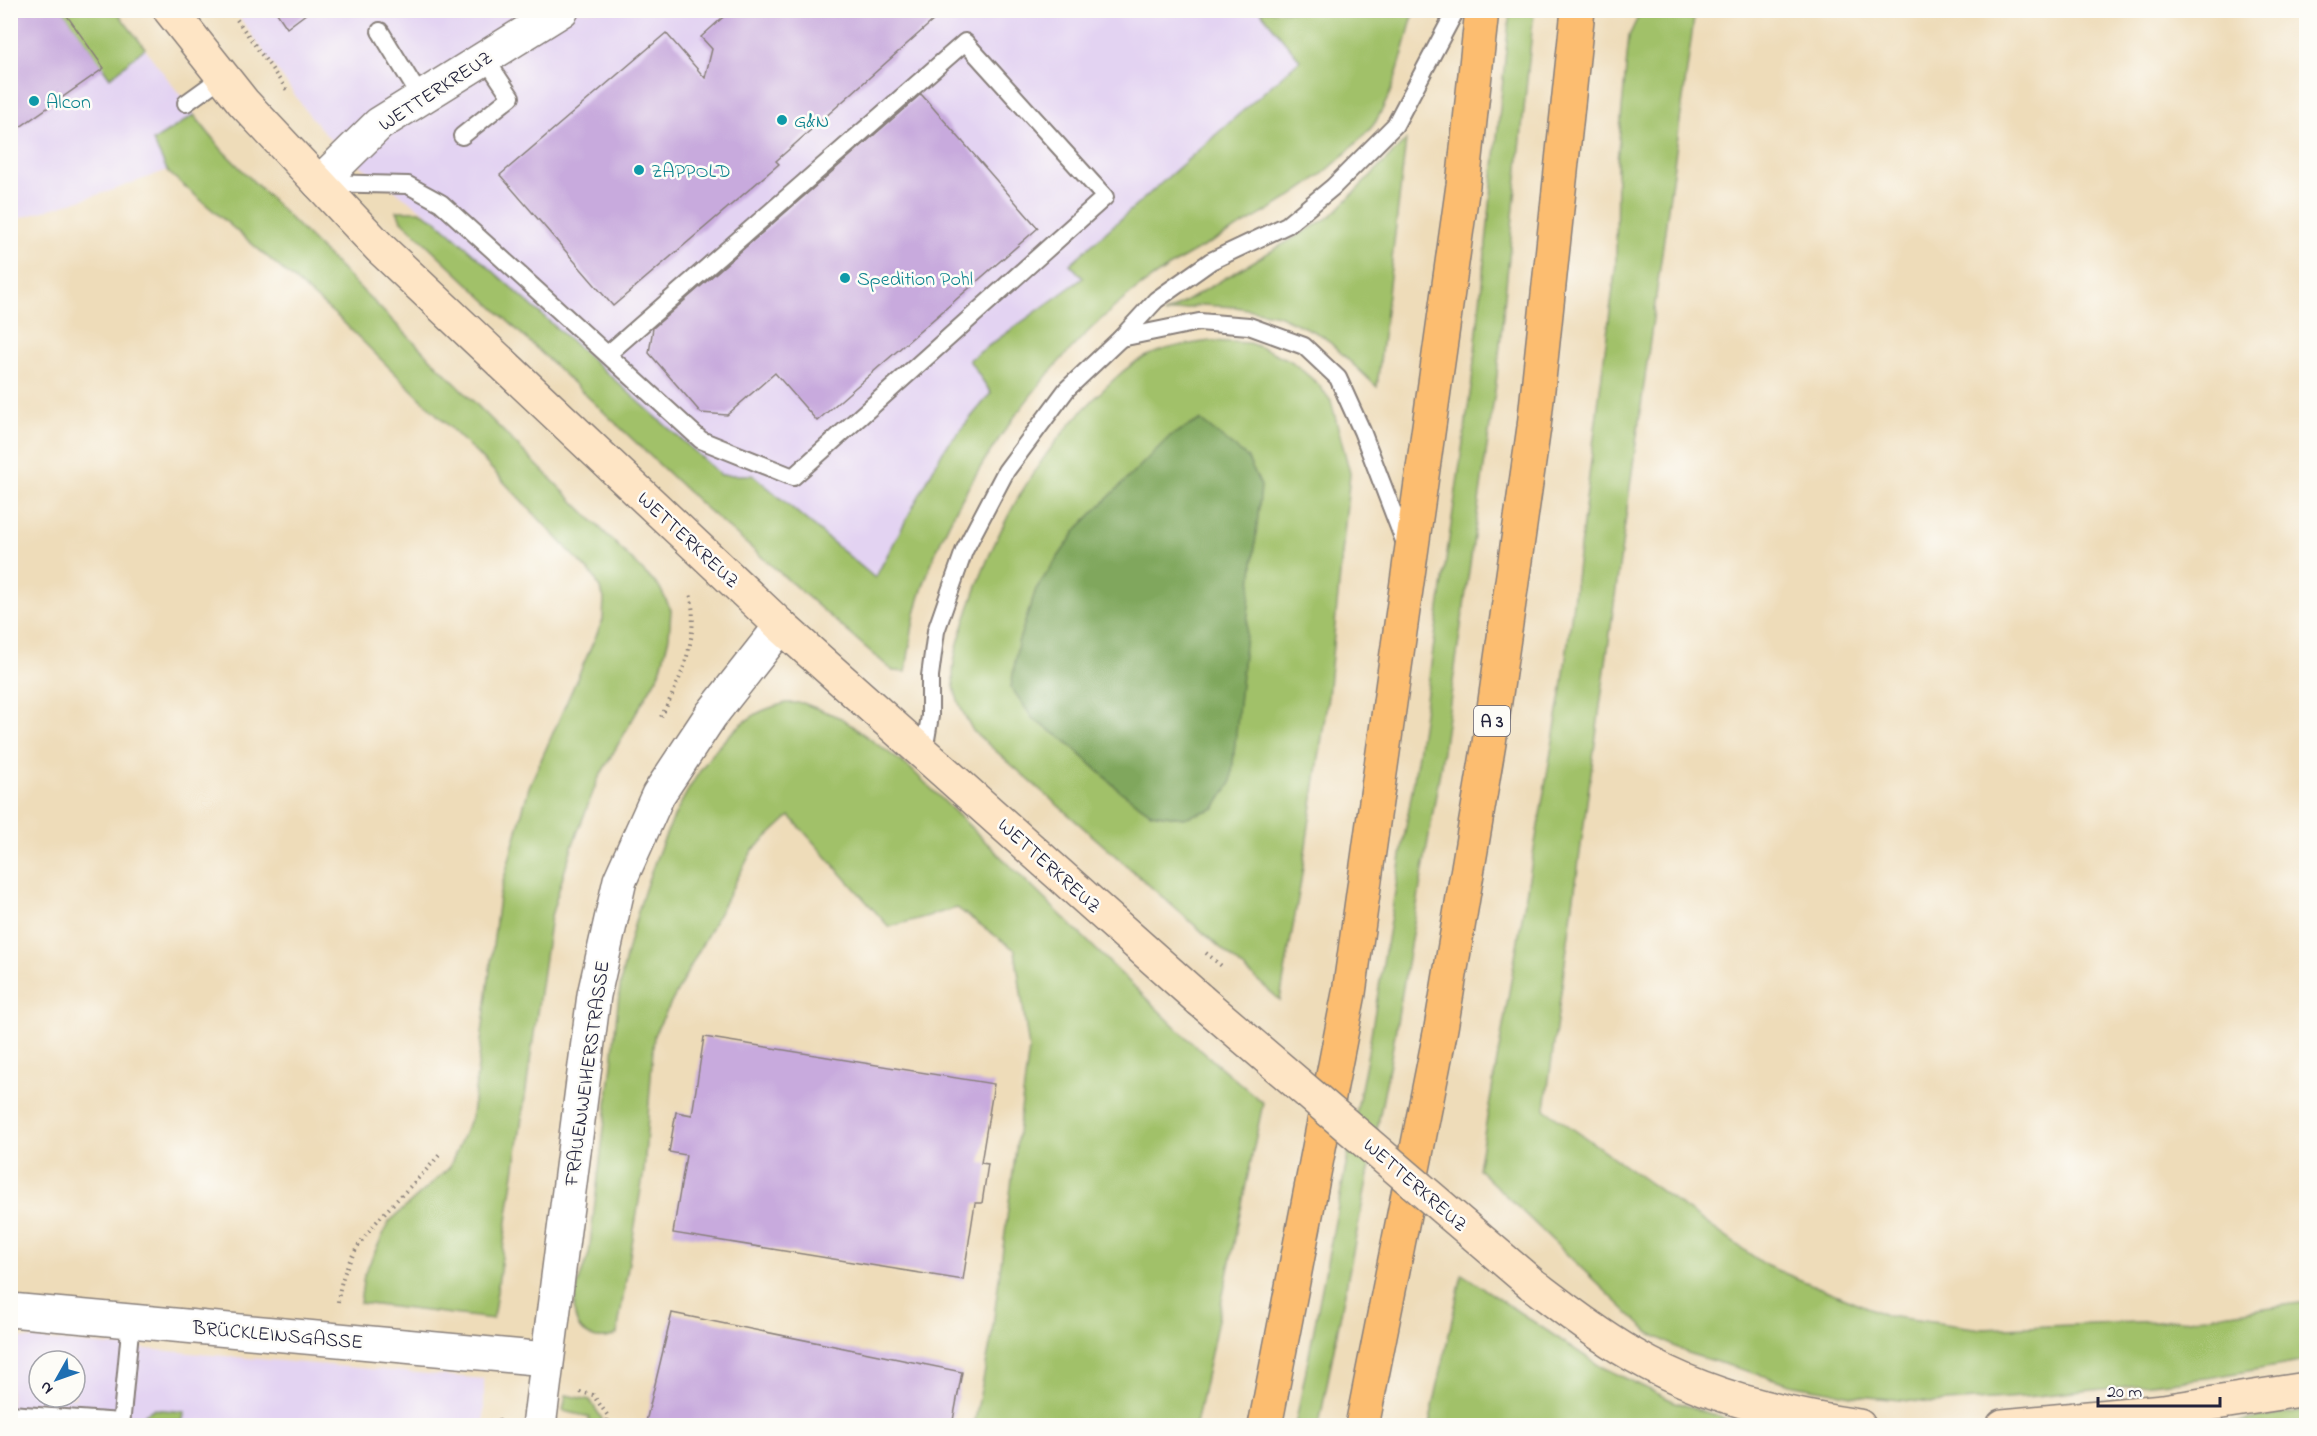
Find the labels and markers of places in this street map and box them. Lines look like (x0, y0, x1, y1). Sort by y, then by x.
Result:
place label: Alcon (46, 89, 91, 118)
marker: Alcon (27, 94, 41, 108)
place label: G&N (794, 108, 829, 137)
marker: G&N (775, 113, 789, 127)
place label: ZAPPOLD (651, 158, 731, 187)
marker: ZAPPOLD (632, 163, 646, 177)
place label: Spedition Pohl (857, 266, 973, 295)
marker: Spedition Pohl (838, 271, 852, 285)

